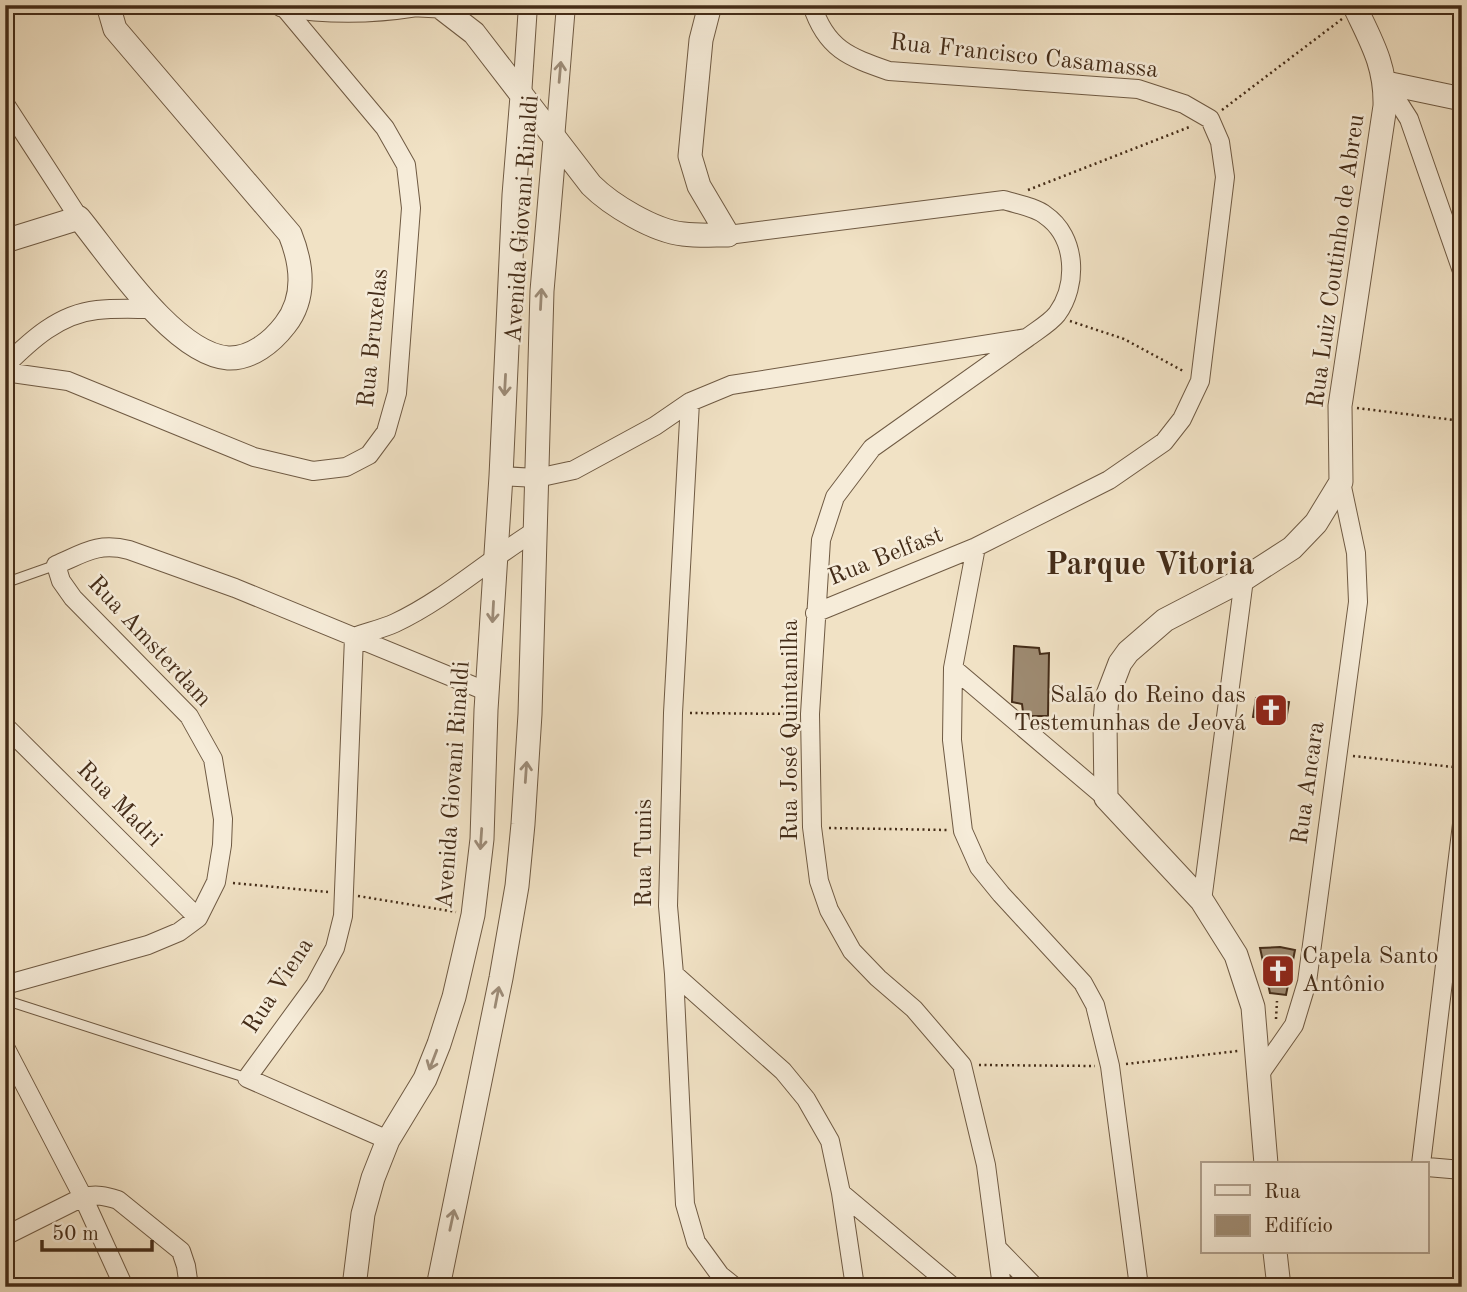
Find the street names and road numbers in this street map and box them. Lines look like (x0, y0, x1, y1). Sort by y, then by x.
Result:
street label: Rua Francisco Casamassa (889, 31, 1160, 83)
street label: Avenida Giovani Rinaldi (502, 94, 544, 344)
street label: Rua Luiz Coutinho de Abreu (1305, 113, 1370, 409)
street label: Rua Bruxelas (355, 267, 393, 409)
street label: Rua Belfast (825, 523, 947, 591)
street label: Rua Amsterdam (83, 572, 215, 712)
street label: Rua José Quintanilha (779, 619, 803, 841)
street label: Avenida Giovani Rinaldi (433, 660, 475, 910)
street label: Rua Ancara (1288, 720, 1330, 846)
street label: Rua Madri (72, 758, 166, 852)
street label: Rua Tunis (633, 799, 657, 907)
street label: Rua Viena (239, 934, 319, 1038)

